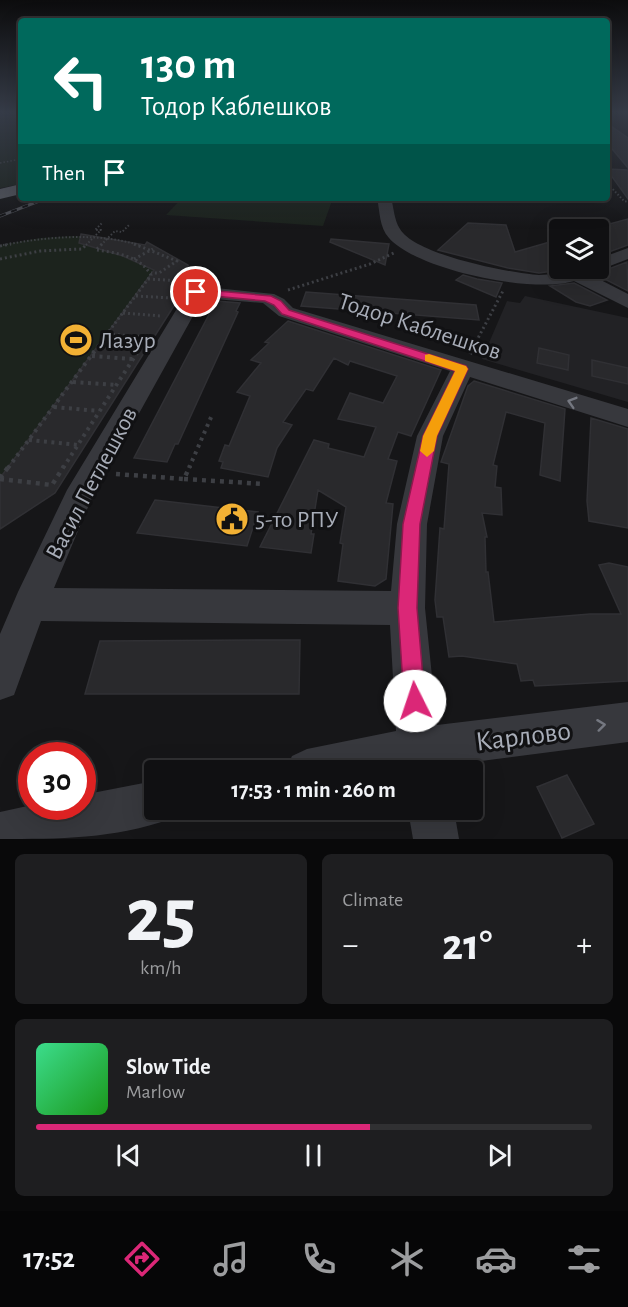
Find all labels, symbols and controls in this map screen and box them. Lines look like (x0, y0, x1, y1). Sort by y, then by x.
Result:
icon: left (42, 42, 120, 120)
text: 130 m (141, 44, 236, 86)
text: Тодор Каблешков (141, 93, 331, 120)
icon: arrive (98, 156, 131, 189)
text: Then (42, 162, 86, 184)
map controls (549, 219, 609, 279)
button: layers (549, 219, 609, 279)
pin (170, 266, 221, 317)
icon: arrive (179, 275, 212, 308)
street label: Тодор Каблешков (335, 289, 504, 365)
sports icon: Лазур (58, 322, 94, 358)
place label: Лазур (99, 329, 156, 353)
one-way arrow (567, 397, 578, 409)
street label: Васил Петлешков (42, 403, 142, 563)
public building icon: 5-то РПУ (214, 501, 250, 537)
place label: 5-то РПУ (255, 508, 339, 532)
position arrow (383, 669, 447, 733)
street label: Карлово (474, 717, 572, 757)
one-way arrow (597, 719, 606, 732)
speed limit sign: 30 (18, 742, 96, 820)
text: 17:53 · 1 min · 260 m (231, 779, 396, 801)
text: 25 (126, 878, 196, 956)
text: Climate (343, 890, 403, 910)
text: 21° (442, 923, 493, 968)
text: − (343, 929, 358, 962)
text: + (576, 929, 592, 962)
text: km/h (140, 958, 181, 978)
text: Slow Tide (126, 1056, 211, 1078)
text: Marlow (126, 1082, 185, 1102)
icon: previous (112, 1139, 145, 1172)
icon: pause (297, 1139, 330, 1172)
icon: next (483, 1139, 516, 1172)
icon: directions (121, 1238, 163, 1280)
icon: music (210, 1238, 252, 1280)
icon: phone (298, 1238, 340, 1280)
icon: climate (386, 1238, 428, 1280)
icon: car (475, 1238, 517, 1280)
icon: filters (563, 1238, 605, 1280)
text: 17:52 (23, 1245, 75, 1272)

